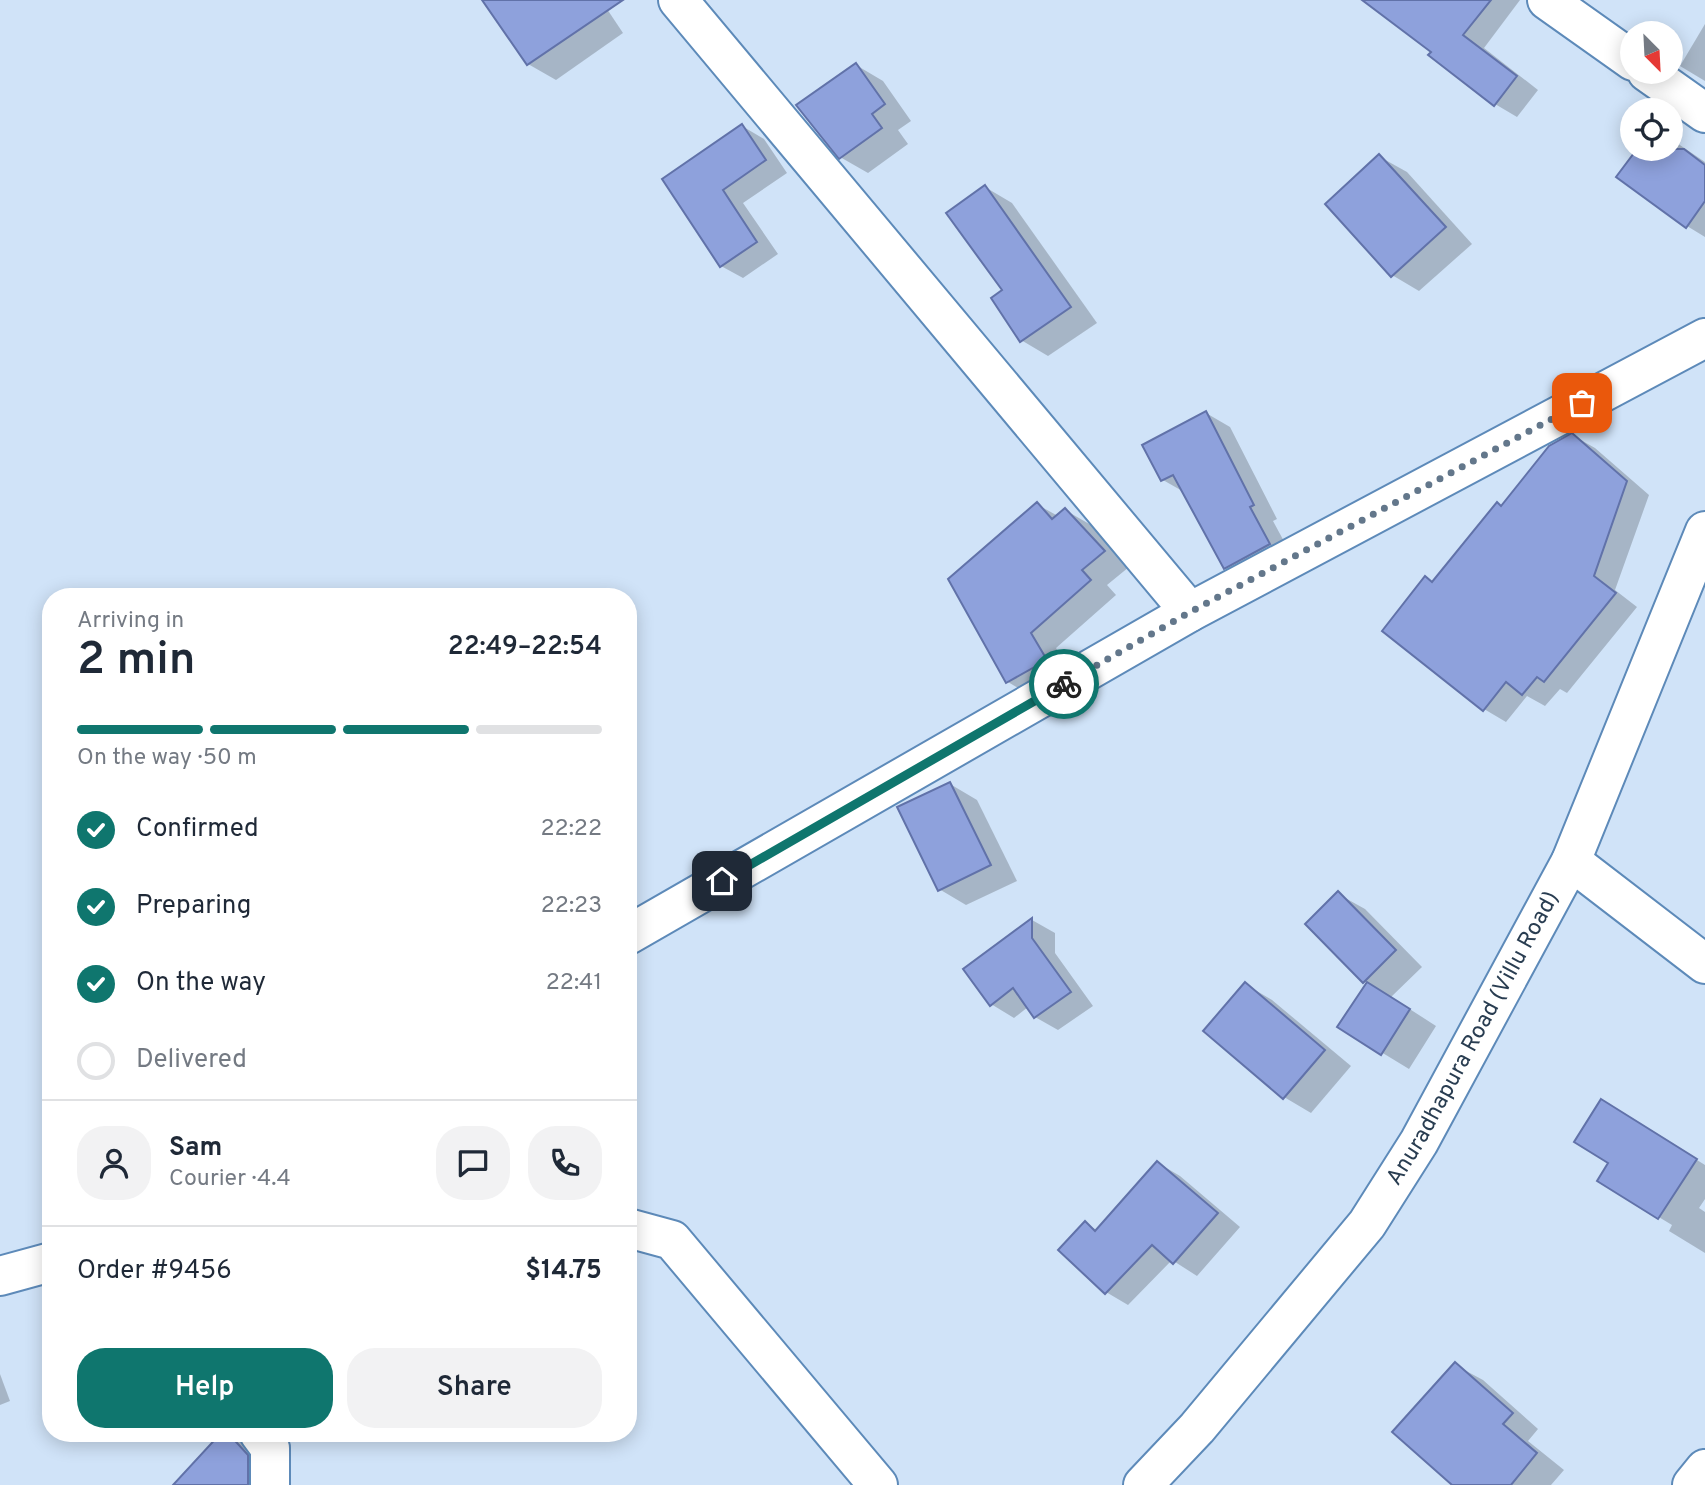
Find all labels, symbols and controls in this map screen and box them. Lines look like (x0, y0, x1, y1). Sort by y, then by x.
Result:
north arrow (1620, 21, 1684, 84)
map controls (1620, 21, 1683, 161)
button: locate (1620, 98, 1683, 161)
pin (1552, 373, 1612, 433)
icon: bag (1563, 384, 1601, 422)
text: Arriving in (77, 607, 184, 636)
text: 22:49–22:54 (448, 631, 602, 664)
text: 2 min (77, 632, 196, 691)
courier (1029, 649, 1099, 719)
icon: bike (1045, 665, 1083, 703)
text: On the way · 50 m (77, 744, 257, 773)
icon: check (77, 811, 115, 849)
text: Confirmed (136, 813, 259, 846)
text: 22:22 (541, 815, 602, 844)
pin (692, 851, 752, 911)
icon: home (703, 862, 741, 900)
street label: Anuradhapura Road (Villu Road) (1380, 886, 1566, 1191)
icon: check (77, 888, 115, 926)
text: Preparing (136, 890, 251, 923)
text: 22:23 (541, 892, 602, 921)
icon: check (77, 965, 115, 1003)
text: On the way (136, 967, 266, 1000)
text: 22:41 (546, 969, 602, 998)
text: Delivered (136, 1044, 247, 1077)
button: person (77, 1126, 151, 1200)
button: chat (436, 1126, 510, 1200)
button: phone (528, 1126, 602, 1200)
text: Sam (169, 1132, 222, 1165)
text: Courier · 4.4 (169, 1165, 291, 1194)
text: Order #9456 (77, 1255, 232, 1288)
text: $14.75 (525, 1255, 602, 1288)
button: Help (77, 1348, 333, 1428)
button: Share (347, 1348, 602, 1428)

